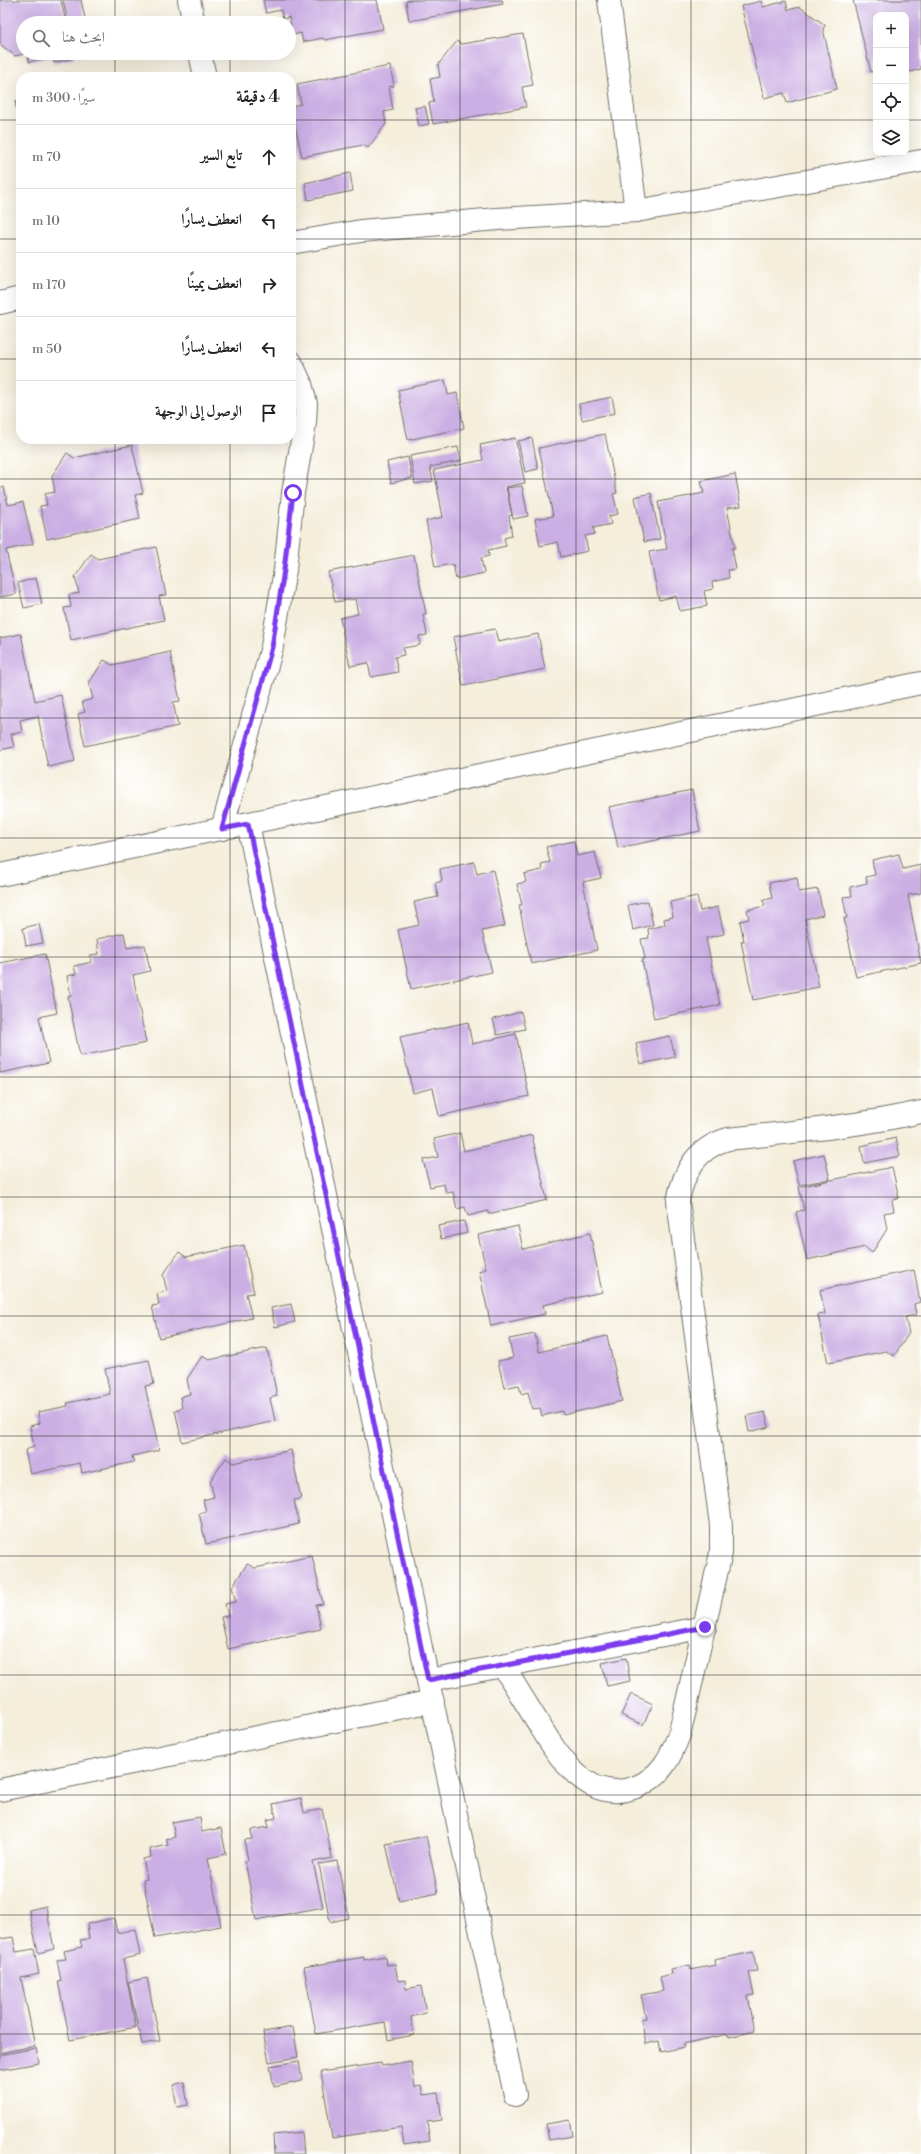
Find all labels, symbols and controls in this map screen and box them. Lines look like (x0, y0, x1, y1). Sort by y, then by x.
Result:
map controls (873, 12, 909, 156)
button: + (873, 12, 909, 48)
search box (16, 16, 296, 60)
icon: search (30, 27, 52, 49)
text: ابحث هنا (62, 28, 105, 47)
button: − (873, 48, 909, 84)
button: locate (873, 84, 909, 120)
text: 4 دقيقة (236, 86, 280, 108)
text: سيرًا · 300 m (32, 90, 95, 106)
button: layers (873, 120, 909, 156)
text: تابع السير (200, 146, 242, 165)
icon: ahead (258, 146, 280, 168)
text: 70 m (32, 149, 61, 165)
text: انعطف يسارًا (181, 210, 242, 229)
icon: left (258, 210, 280, 232)
text: 10 m (32, 213, 60, 229)
text: انعطف يمينًا (187, 274, 242, 293)
icon: right (258, 274, 280, 296)
text: 170 m (32, 277, 66, 293)
text: انعطف يسارًا (181, 338, 242, 357)
icon: left (258, 338, 280, 360)
text: 50 m (32, 341, 62, 357)
text: الوصول إلى الوجهة (155, 402, 242, 421)
icon: arrive (258, 402, 280, 424)
route start (284, 484, 302, 502)
route end (696, 1618, 714, 1636)

